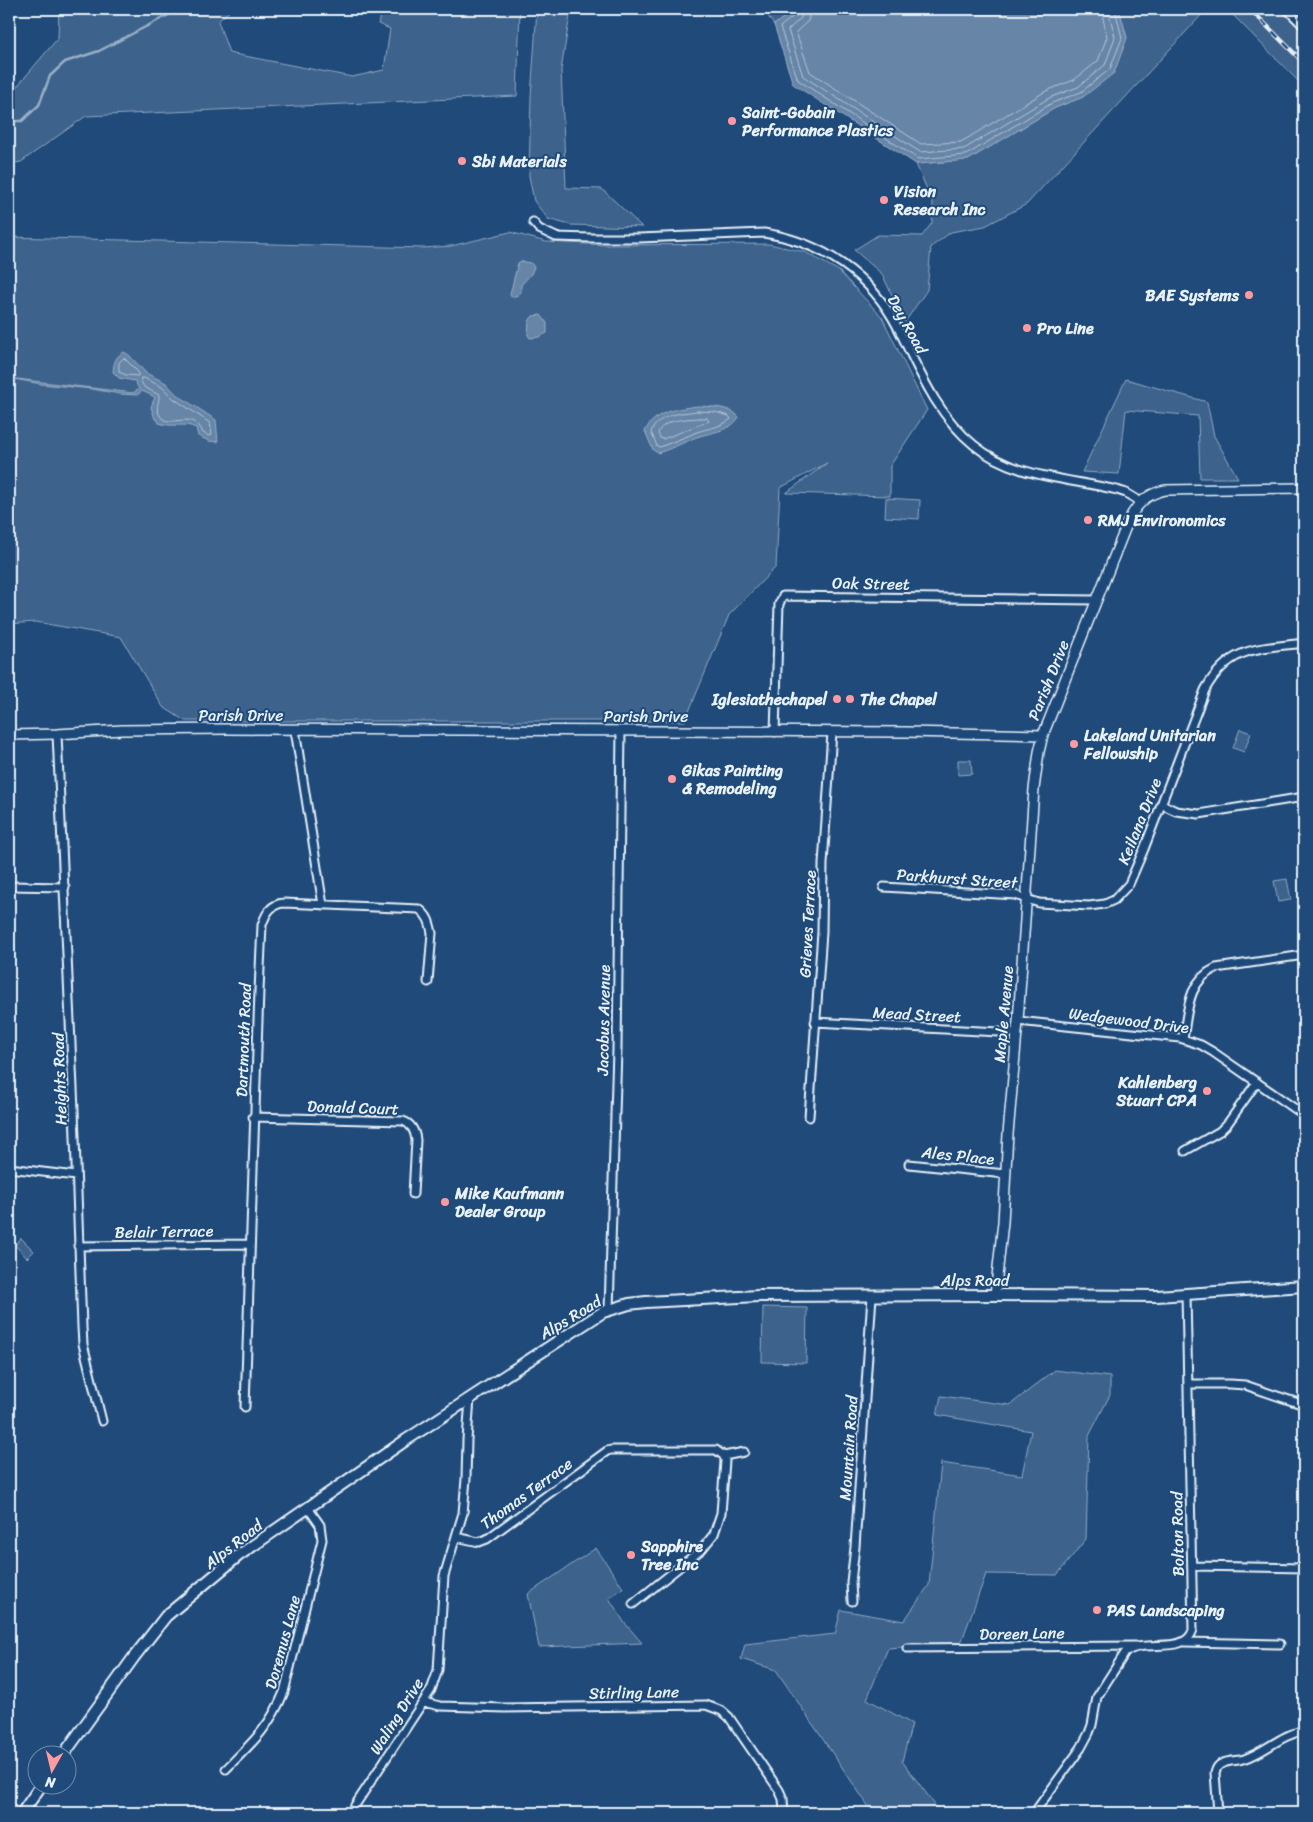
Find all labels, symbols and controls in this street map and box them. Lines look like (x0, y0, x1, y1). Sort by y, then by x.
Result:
place label: Saint-Gobain Performance Plastics (741, 98, 894, 145)
marker: Saint-Gobain Performance Plastics (726, 115, 738, 127)
place label: Sbi Materials (471, 147, 567, 176)
marker: Sbi Materials (456, 155, 468, 167)
place label: Vision Research Inc (893, 177, 987, 224)
marker: Vision Research Inc (878, 194, 890, 206)
place label: BAE Systems (1145, 281, 1240, 310)
street label: Dey Road (879, 289, 937, 361)
marker: BAE Systems (1243, 289, 1255, 301)
place label: Pro Line (1037, 314, 1094, 343)
marker: Pro Line (1021, 322, 1033, 334)
place label: RMJ Environomics (1097, 506, 1226, 535)
marker: RMJ Environomics (1082, 514, 1094, 526)
street label: Oak Street (832, 568, 910, 599)
street label: Parish Drive (1019, 635, 1078, 725)
place label: Iglesiathechapel (711, 685, 828, 714)
place label: The Chapel (860, 685, 938, 714)
marker: Iglesiathechapel (831, 693, 843, 705)
marker: The Chapel (844, 693, 856, 705)
street label: Parish Drive (199, 701, 283, 730)
street label: Parish Drive (604, 702, 688, 731)
place label: Lakeland Unitarian Fellowship (1083, 721, 1216, 768)
marker: Lakeland Unitarian Fellowship (1068, 738, 1080, 750)
place label: Gikas Painting & Remodeling (681, 756, 783, 803)
marker: Gikas Painting & Remodeling (666, 773, 678, 785)
street label: Keilana Drive (1109, 773, 1170, 869)
street label: Parkhurst Street (896, 860, 1019, 897)
street label: Grieves Terrace (790, 869, 825, 979)
street label: Jacobus Avenue (588, 964, 619, 1077)
street label: Maple Avenue (985, 964, 1022, 1064)
street label: Dartmouth Road (227, 981, 260, 1097)
street label: Mead Street (872, 998, 962, 1031)
street label: Wedgewood Drive (1067, 999, 1191, 1042)
street label: Heights Road (43, 1031, 76, 1126)
place label: Kahlenberg Stuart CPA (1115, 1068, 1197, 1115)
marker: Kahlenberg Stuart CPA (1201, 1085, 1213, 1097)
street label: Donald Court (307, 1091, 399, 1124)
street label: Ales Place (919, 1137, 996, 1174)
place label: Mike Kaufmann Dealer Group (454, 1179, 565, 1226)
marker: Mike Kaufmann Dealer Group (439, 1196, 451, 1208)
street label: Belair Terrace (114, 1216, 214, 1247)
street label: Alps Road (940, 1266, 1011, 1295)
street label: Alps Road (533, 1287, 608, 1348)
street label: Mountain Road (830, 1393, 867, 1501)
street label: Thomas Terrace (474, 1450, 579, 1537)
street label: Bolton Road (1162, 1490, 1193, 1577)
street label: Alps Road (197, 1511, 270, 1578)
place label: Sapphire Tree Inc (640, 1532, 703, 1579)
marker: Sapphire Tree Inc (625, 1549, 637, 1561)
street label: Doremus Lane (256, 1592, 309, 1692)
place label: PAS Landscaping (1107, 1596, 1226, 1625)
marker: PAS Landscaping (1091, 1604, 1103, 1616)
street label: Doreen Lane (979, 1618, 1065, 1649)
street label: Waling Drive (361, 1672, 432, 1761)
street label: Stirling Lane (589, 1677, 679, 1708)
north arrow (28, 1744, 78, 1794)
text: N (43, 1769, 58, 1796)

